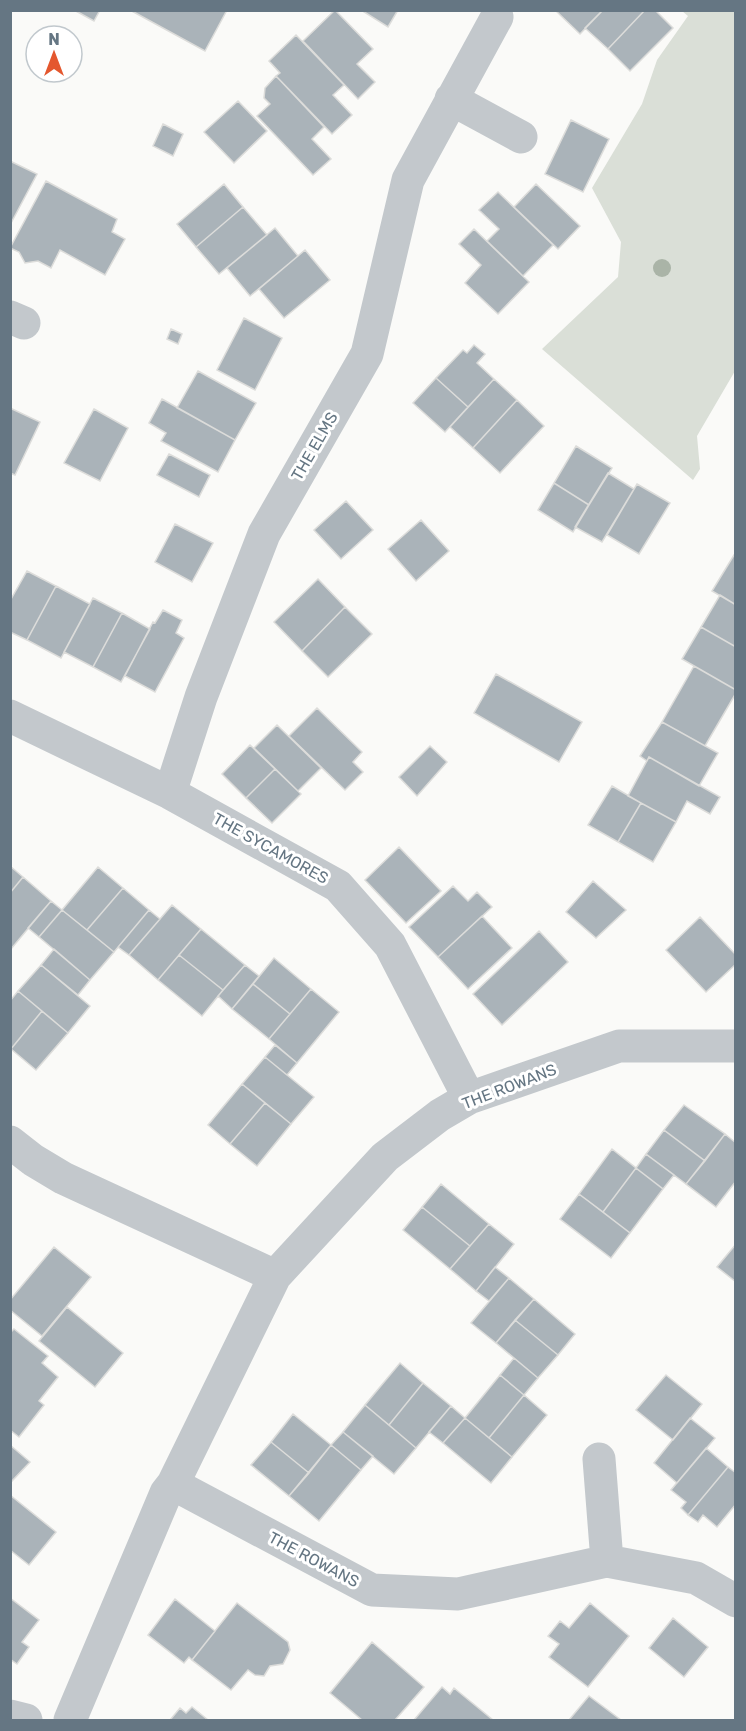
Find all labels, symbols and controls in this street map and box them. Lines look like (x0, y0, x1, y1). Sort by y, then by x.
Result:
north arrow (24, 24, 84, 84)
text: N (48, 30, 60, 49)
street label: THE ELMS (287, 409, 342, 484)
street label: THE SYCAMORES (210, 809, 332, 888)
street label: THE ROWANS (459, 1060, 559, 1113)
street label: THE ROWANS (265, 1528, 362, 1591)

